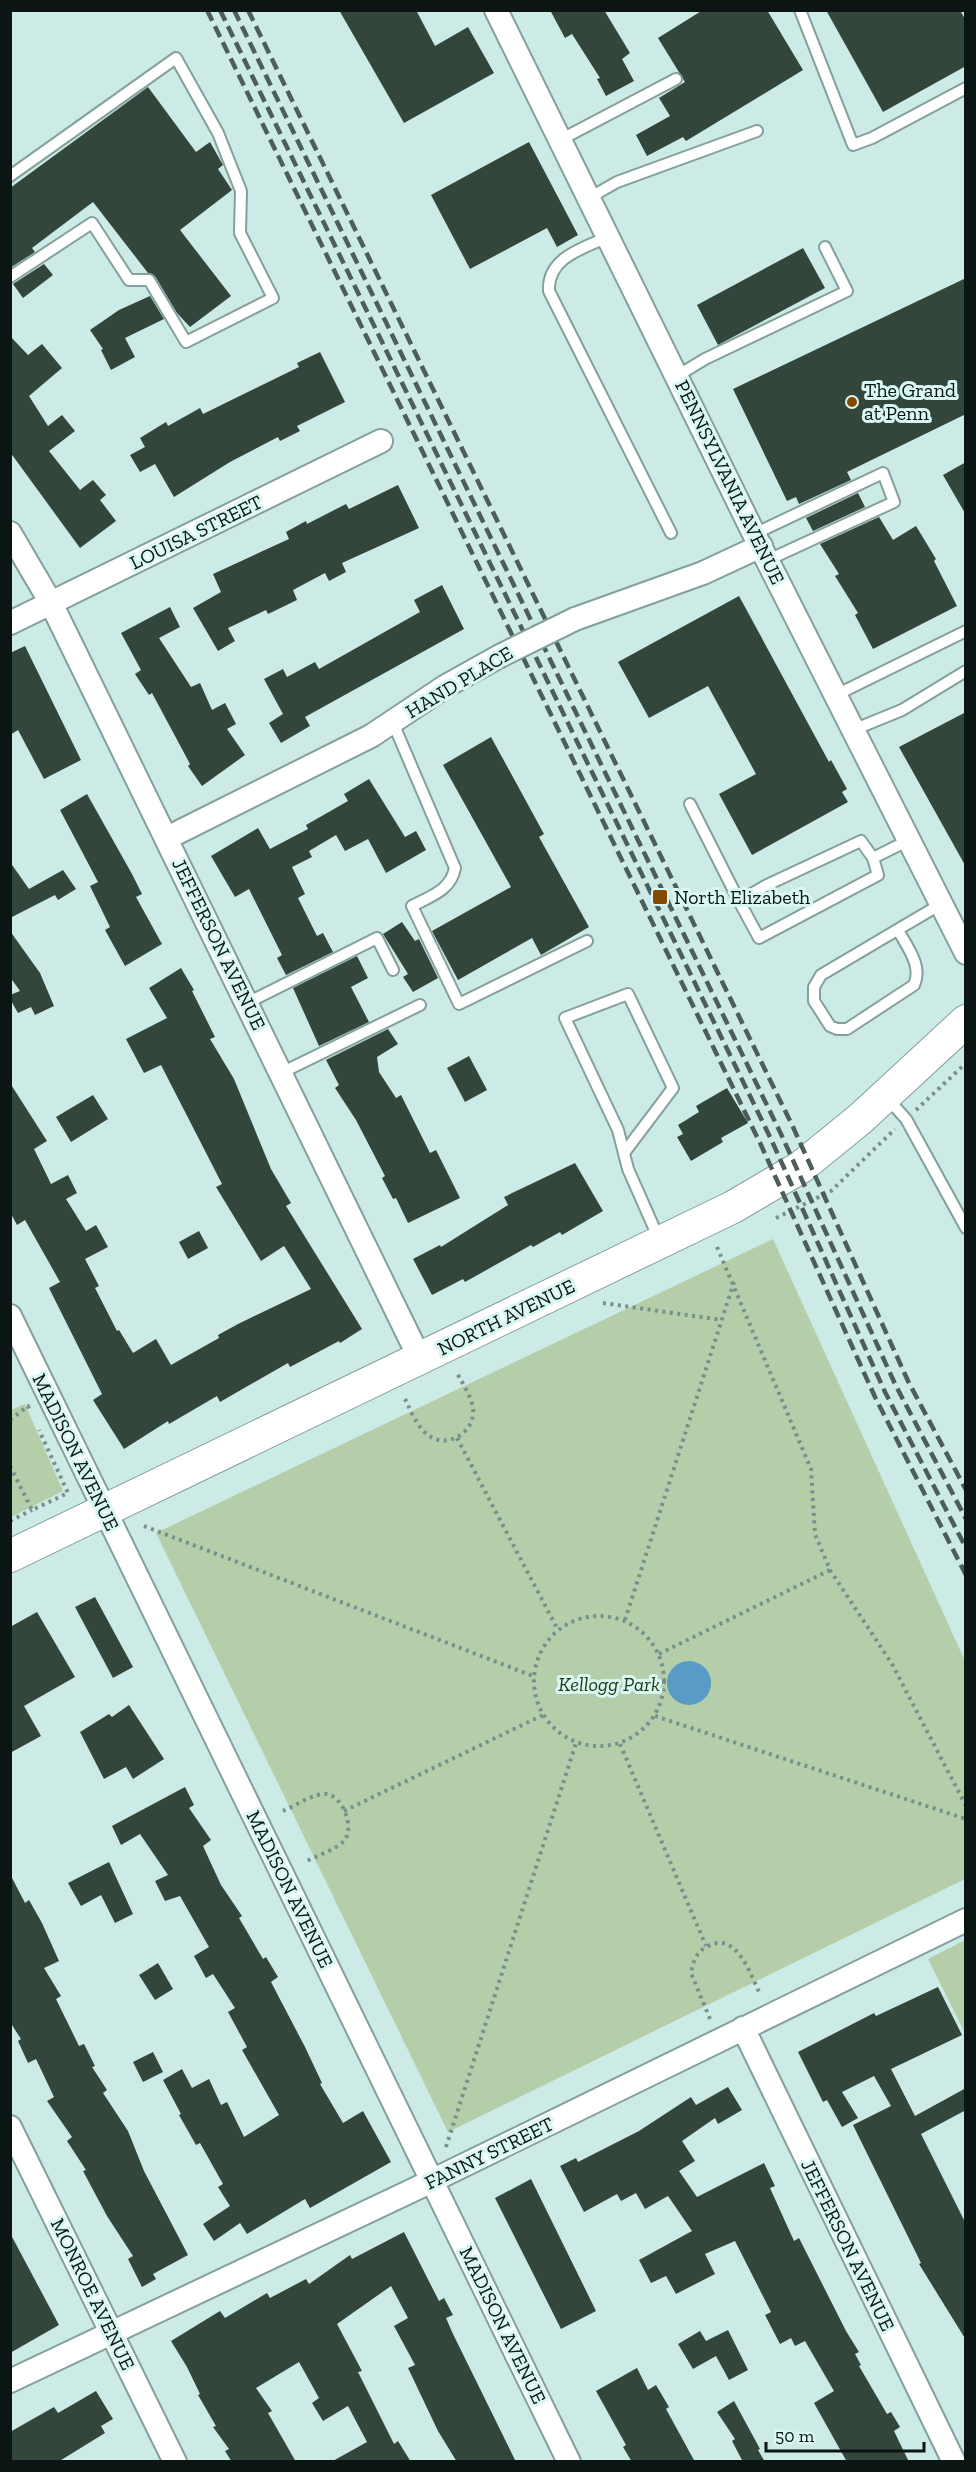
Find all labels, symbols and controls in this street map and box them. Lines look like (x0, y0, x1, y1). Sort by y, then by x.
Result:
street label: PENNSYLVANIA AVENUE (670, 376, 790, 588)
place label: The Grand at Penn (864, 378, 956, 425)
marker: The Grand at Penn (845, 395, 859, 409)
street label: LOUISA STREET (126, 490, 266, 574)
street label: HAND PLACE (401, 641, 517, 723)
street label: JEFFERSON AVENUE (167, 854, 271, 1034)
place label: North Elizabeth (674, 885, 811, 909)
marker: North Elizabeth (651, 888, 669, 906)
street label: NORTH AVENUE (433, 1273, 579, 1361)
street label: MADISON AVENUE (28, 1370, 124, 1534)
park label: Kellogg Park (558, 1672, 660, 1696)
street label: MADISON AVENUE (242, 1807, 338, 1971)
street label: FANNY STREET (421, 2111, 557, 2195)
street label: JEFFERSON AVENUE (796, 2155, 900, 2335)
street label: MONROE AVENUE (46, 2214, 140, 2374)
street label: MADISON AVENUE (455, 2243, 551, 2407)
scale bar (766, 2415, 924, 2453)
text: 50 m (775, 2425, 815, 2447)

